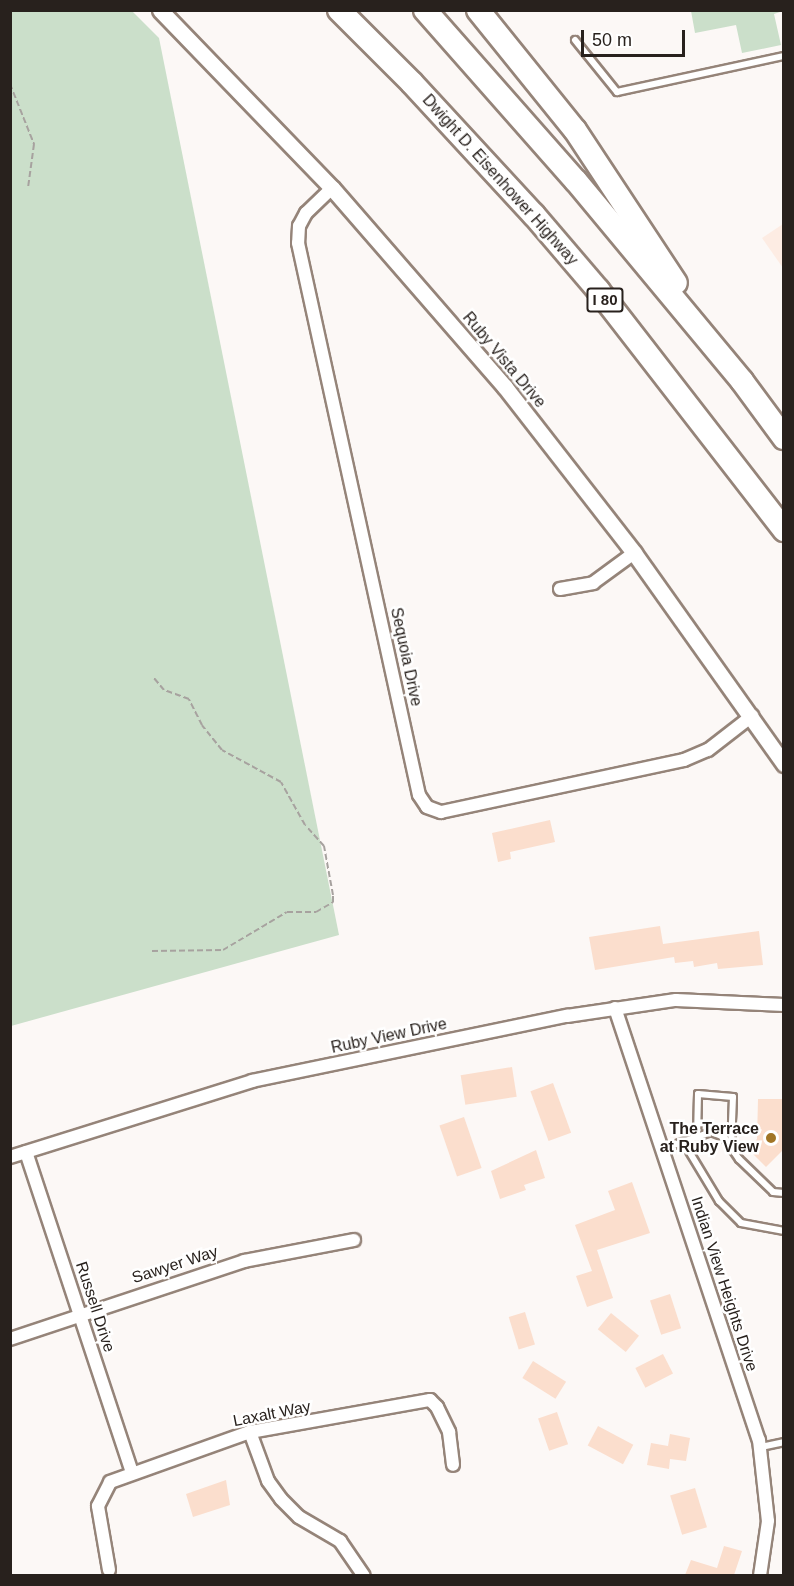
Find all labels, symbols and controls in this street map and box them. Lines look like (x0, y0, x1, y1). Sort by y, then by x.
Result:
scale bar (584, 18, 688, 56)
text: 50 m (592, 30, 632, 50)
street label: Dwight D. Eisenhower Highway (418, 91, 582, 269)
road number: I 80 (586, 288, 624, 312)
street label: Ruby Vista Drive (458, 308, 550, 412)
street label: Sequoia Drive (386, 606, 426, 708)
street label: Ruby View Drive (329, 1014, 449, 1058)
place label: The Terrace at Ruby View (660, 1119, 759, 1157)
marker: The Terrace at Ruby View (764, 1131, 778, 1145)
street label: Indian View Heights Drive (687, 1194, 761, 1374)
street label: Sawyer Way (130, 1242, 220, 1288)
street label: Russell Drive (71, 1259, 119, 1355)
street label: Laxalt Way (232, 1397, 312, 1431)

